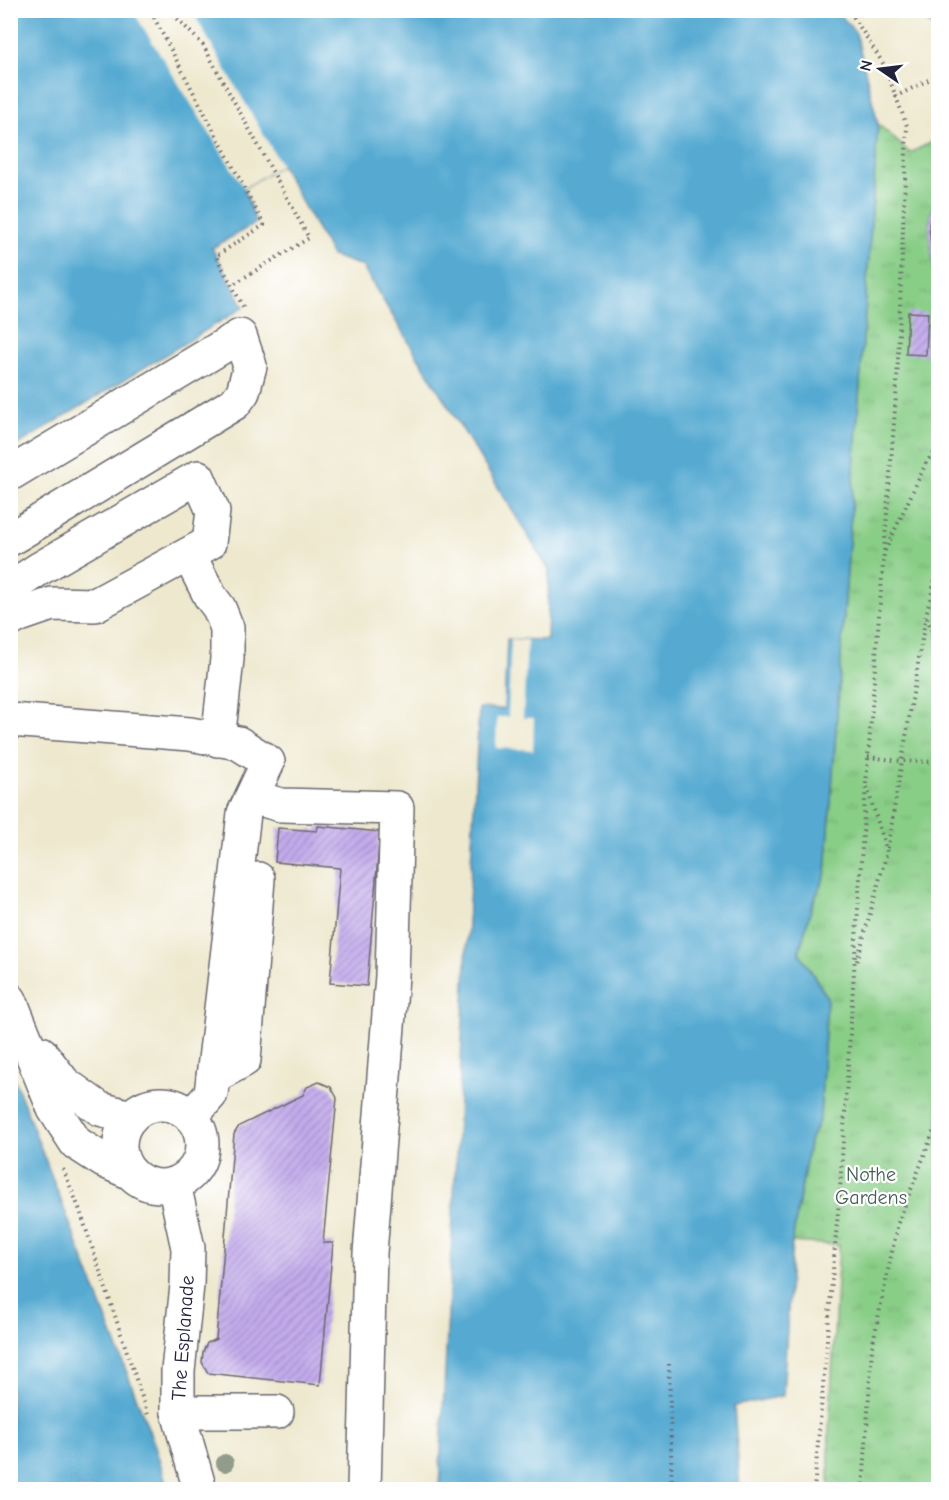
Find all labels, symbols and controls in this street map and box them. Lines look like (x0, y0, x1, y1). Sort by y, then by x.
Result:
north arrow (850, 39, 910, 99)
text: N (856, 58, 876, 73)
park label: Nothe Gardens (835, 1163, 907, 1209)
street label: The Esplanade (167, 1275, 199, 1401)

